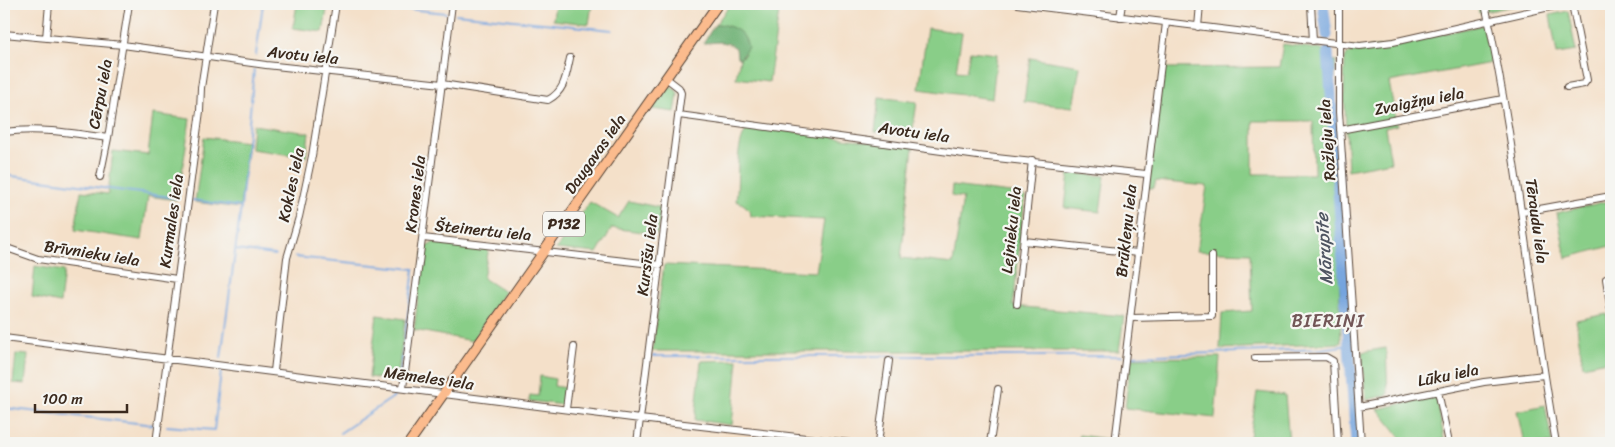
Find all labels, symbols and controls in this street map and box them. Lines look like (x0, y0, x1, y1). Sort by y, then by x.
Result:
street label: Avotu iela (265, 37, 341, 73)
street label: Cērpu iela (79, 57, 121, 131)
street label: Zvaigžņu iela (1372, 78, 1466, 124)
street label: Rožleju iela (1310, 98, 1344, 182)
street label: Daugavas iela (556, 108, 634, 200)
street label: Avotu iela (876, 113, 952, 151)
street label: Kokles iela (269, 144, 313, 225)
street label: Krones iela (396, 153, 434, 234)
street label: Kurmales iela (150, 172, 192, 270)
street label: Tēraudu iela (1517, 177, 1557, 265)
street label: Brūkleņu iela (1107, 182, 1145, 279)
street label: Lejnieku iela (992, 185, 1030, 275)
water label: Mārupīte (1305, 210, 1342, 286)
street label: Šteinertu iela (433, 211, 533, 249)
road number: P132 (543, 212, 585, 236)
street label: Kursīšu iela (628, 212, 667, 297)
street label: Brīvnieku iela (42, 231, 142, 275)
district label: BIERIŅI (1291, 305, 1365, 337)
street label: Lūku iela (1415, 355, 1481, 395)
street label: Mēmeles iela (382, 357, 477, 399)
scale bar (35, 382, 128, 414)
text: 100 m (42, 386, 83, 412)

